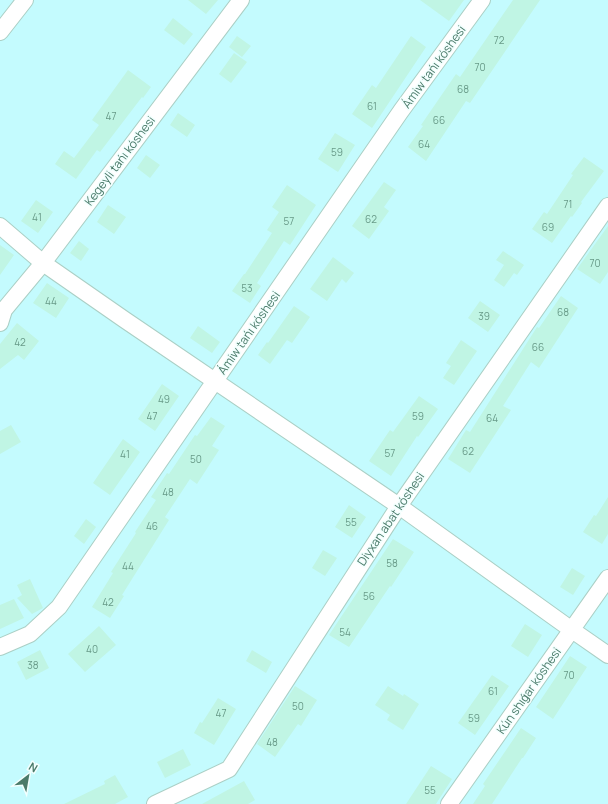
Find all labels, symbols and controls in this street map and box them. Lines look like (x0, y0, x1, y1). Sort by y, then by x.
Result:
street label: Ámiw tańı kóshesi (398, 22, 469, 112)
house number: 72 (494, 33, 505, 47)
house number: 70 (474, 60, 486, 74)
house number: 68 (457, 82, 469, 96)
house number: 61 (367, 99, 377, 113)
house number: 47 (106, 109, 116, 123)
street label: Kegeyli tańı kóshesi (80, 112, 159, 209)
house number: 66 (433, 113, 445, 127)
house number: 64 (418, 137, 430, 151)
house number: 59 (331, 145, 343, 159)
house number: 71 (564, 197, 572, 211)
house number: 41 (32, 210, 42, 224)
house number: 62 (365, 212, 377, 226)
house number: 57 (284, 214, 294, 228)
house number: 69 (542, 220, 554, 234)
house number: 70 (589, 256, 601, 270)
house number: 53 (241, 281, 253, 295)
street label: Ámiw tańı kóshesi (213, 288, 284, 378)
house number: 44 (45, 294, 57, 308)
house number: 68 (557, 305, 569, 319)
house number: 39 (478, 309, 490, 323)
house number: 42 (14, 335, 26, 349)
house number: 66 (532, 340, 544, 354)
house number: 49 (158, 392, 170, 406)
house number: 47 (147, 409, 157, 423)
house number: 59 (412, 409, 424, 423)
house number: 64 (486, 411, 498, 425)
house number: 62 (462, 444, 474, 458)
house number: 57 (385, 446, 395, 460)
house number: 41 (120, 447, 130, 461)
house number: 50 (190, 452, 202, 466)
street label: Diyxan abat kóshesi (353, 469, 428, 569)
house number: 48 (162, 485, 174, 499)
house number: 55 (345, 515, 357, 529)
house number: 46 (146, 519, 158, 533)
house number: 58 (386, 556, 398, 570)
house number: 44 (122, 559, 134, 573)
house number: 56 (363, 589, 375, 603)
house number: 42 (102, 595, 114, 609)
house number: 54 (339, 625, 351, 639)
house number: 40 (86, 642, 98, 656)
street label: Kún shıǵar kóshesi (492, 644, 565, 737)
house number: 38 (27, 658, 39, 672)
house number: 70 (563, 668, 575, 682)
house number: 61 (488, 684, 498, 698)
house number: 50 (292, 699, 304, 713)
house number: 47 (216, 706, 226, 720)
house number: 59 (468, 711, 480, 725)
house number: 48 (266, 735, 278, 749)
north arrow (8, 756, 48, 796)
text: N (26, 759, 41, 776)
house number: 55 (424, 783, 436, 797)

